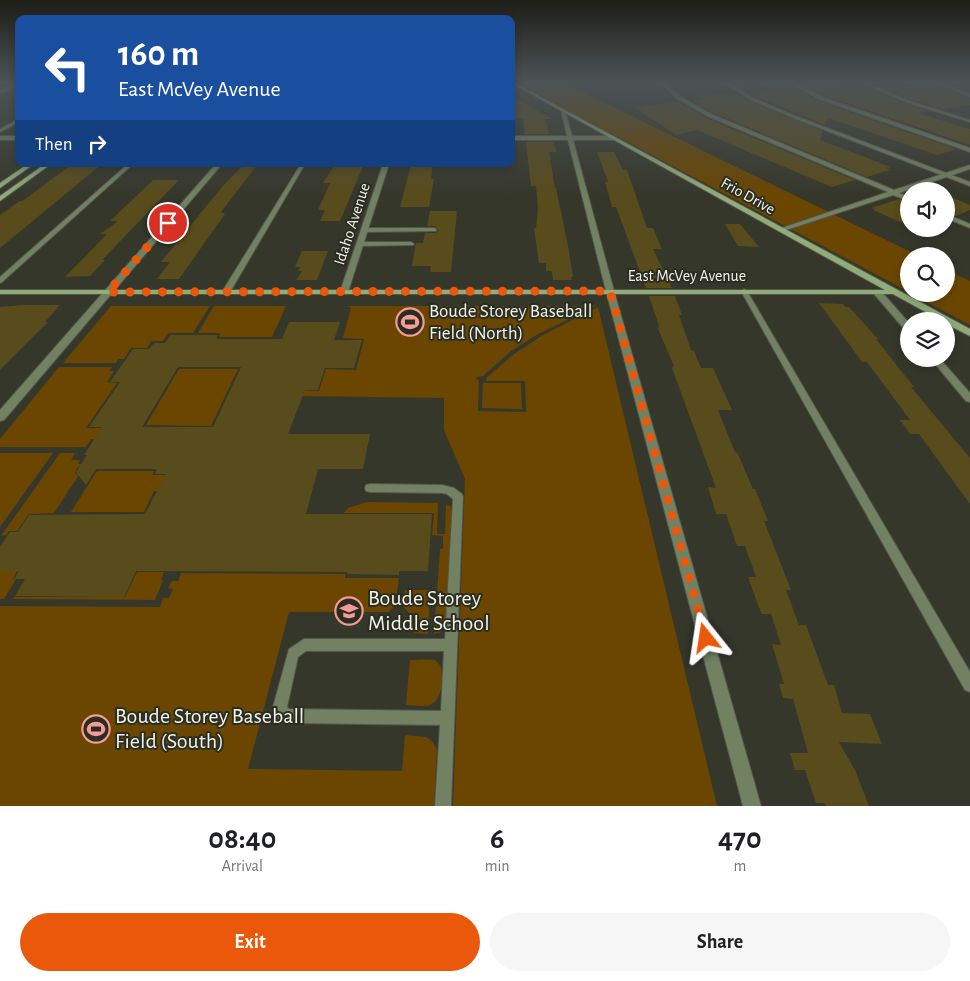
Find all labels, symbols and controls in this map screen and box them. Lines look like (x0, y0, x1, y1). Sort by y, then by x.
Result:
icon: left (35, 35, 100, 100)
text: 160 m (118, 37, 199, 72)
text: East McVey Avenue (118, 78, 281, 100)
icon: right (83, 130, 111, 158)
text: Then (35, 135, 73, 154)
street label: Frio Drive (718, 175, 778, 217)
street label: Idaho Avenue (331, 181, 373, 267)
map controls (900, 182, 955, 367)
button: sound (900, 182, 955, 237)
pin (147, 202, 189, 244)
icon: arrive (154, 209, 182, 237)
button: search (900, 247, 955, 302)
street label: East McVey Avenue (628, 268, 746, 285)
place label: Boude Storey Baseball Field (North) (429, 302, 592, 343)
sports icon: Boude Storey Baseball Field (North) (395, 307, 425, 337)
button: layers (900, 312, 955, 367)
place label: Boude Storey Middle School (368, 587, 490, 634)
school or university icon: Boude Storey Middle School (334, 596, 364, 626)
position arrow (679, 611, 731, 663)
place label: Boude Storey Baseball Field (South) (115, 705, 304, 752)
sports icon: Boude Storey Baseball Field (South) (81, 714, 111, 744)
text: 08:40 (208, 824, 276, 854)
text: 6 (490, 824, 504, 854)
text: 470 (718, 824, 762, 854)
text: Arrival (222, 858, 263, 874)
text: min (485, 858, 510, 874)
text: m (733, 858, 746, 874)
button: Exit (20, 913, 480, 971)
button: Share (490, 913, 950, 971)

